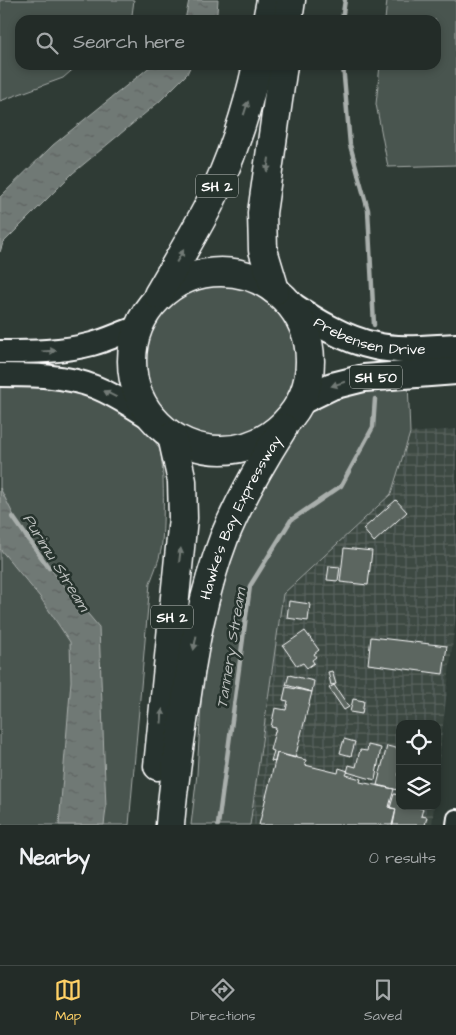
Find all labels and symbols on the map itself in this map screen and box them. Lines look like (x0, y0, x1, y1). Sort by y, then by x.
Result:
one-way arrow (242, 100, 250, 115)
one-way arrow (264, 158, 272, 174)
road number: SH 2 (196, 175, 238, 198)
one-way arrow (176, 250, 185, 263)
street label: Prebensen Drive (310, 312, 426, 360)
one-way arrow (41, 346, 57, 354)
road number: SH 50 (350, 366, 402, 388)
one-way arrow (331, 381, 346, 389)
one-way arrow (103, 390, 117, 398)
street label: Hawke's Bay Expressway (195, 432, 288, 602)
water label: Purimu Stream (17, 509, 96, 617)
one-way arrow (176, 546, 184, 562)
water label: Tannery Stream (211, 585, 253, 710)
road number: SH 2 (151, 606, 193, 628)
one-way arrow (191, 636, 199, 651)
one-way arrow (159, 708, 167, 724)

